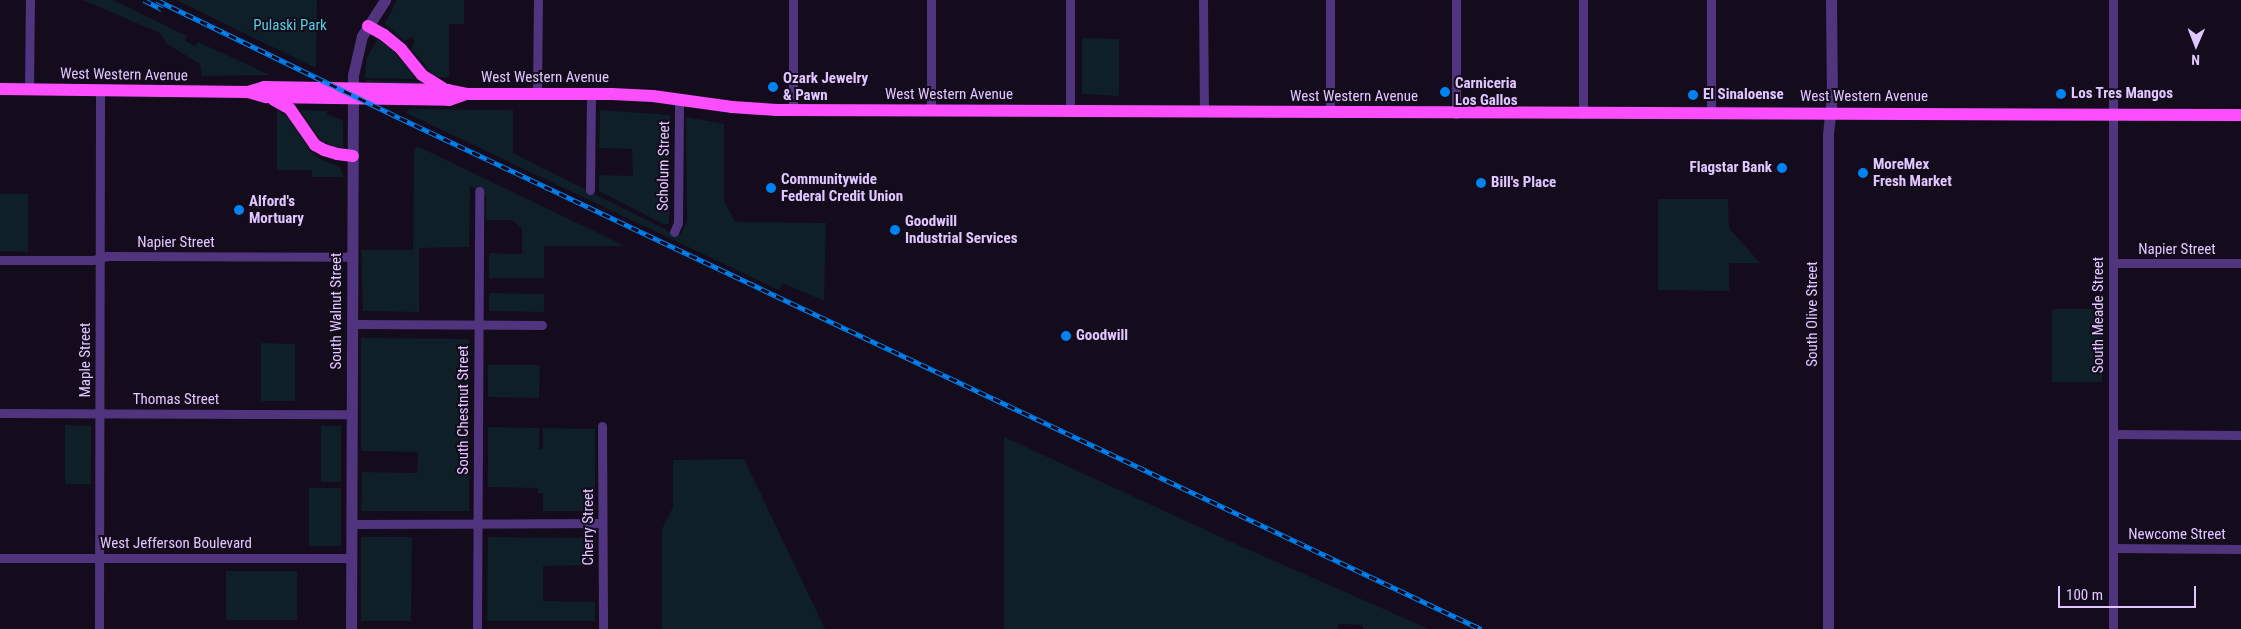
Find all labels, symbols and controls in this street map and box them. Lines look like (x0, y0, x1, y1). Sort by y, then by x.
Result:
park label: Pulaski Park (253, 17, 327, 35)
north arrow (2171, 20, 2221, 70)
text: N (2191, 52, 2200, 68)
street label: West Western Avenue (60, 65, 188, 85)
street label: West Western Avenue (481, 69, 609, 87)
place label: Ozark Jewelry & Pawn (783, 69, 868, 104)
place label: Carniceria Los Gallos (1455, 74, 1518, 109)
marker: Ozark Jewelry & Pawn (767, 81, 779, 93)
place label: Los Tres Mangos (2071, 85, 2173, 103)
street label: West Western Avenue (885, 86, 1013, 104)
marker: Carniceria Los Gallos (1439, 86, 1451, 98)
place label: El Sinaloense (1703, 86, 1784, 104)
street label: West Western Avenue (1290, 88, 1418, 106)
street label: West Western Avenue (1800, 88, 1928, 106)
marker: Los Tres Mangos (2055, 88, 2067, 100)
marker: El Sinaloense (1687, 89, 1699, 101)
street label: Scholum Street (654, 121, 674, 211)
place label: MoreMex Fresh Market (1873, 155, 1952, 190)
place label: Flagstar Bank (1690, 159, 1772, 177)
marker: Flagstar Bank (1776, 162, 1788, 174)
marker: MoreMex Fresh Market (1857, 167, 1869, 179)
place label: Communitywide Federal Credit Union (781, 170, 903, 205)
place label: Bill's Place (1491, 174, 1556, 192)
marker: Bill's Place (1475, 177, 1487, 189)
marker: Communitywide Federal Credit Union (765, 182, 777, 194)
place label: Alford's Mortuary (249, 192, 304, 227)
marker: Alford's Mortuary (233, 204, 245, 216)
place label: Goodwill Industrial Services (905, 212, 1017, 247)
marker: Goodwill Industrial Services (889, 224, 901, 236)
street label: Napier Street (137, 234, 215, 252)
street label: Napier Street (2138, 241, 2216, 259)
street label: South Walnut Street (328, 252, 346, 370)
street label: South Meade Street (2090, 257, 2108, 373)
street label: South Olive Street (1804, 261, 1822, 367)
street label: Maple Street (77, 323, 95, 397)
place label: Goodwill (1076, 327, 1128, 345)
marker: Goodwill (1060, 330, 1072, 342)
street label: South Chestnut Street (455, 345, 473, 475)
street label: Thomas Street (133, 391, 219, 409)
street label: Cherry Street (580, 489, 598, 565)
street label: Newcome Street (2128, 526, 2226, 544)
street label: West Jefferson Boulevard (100, 535, 252, 553)
scale bar (2061, 576, 2198, 608)
text: 100 m (2066, 586, 2103, 604)

